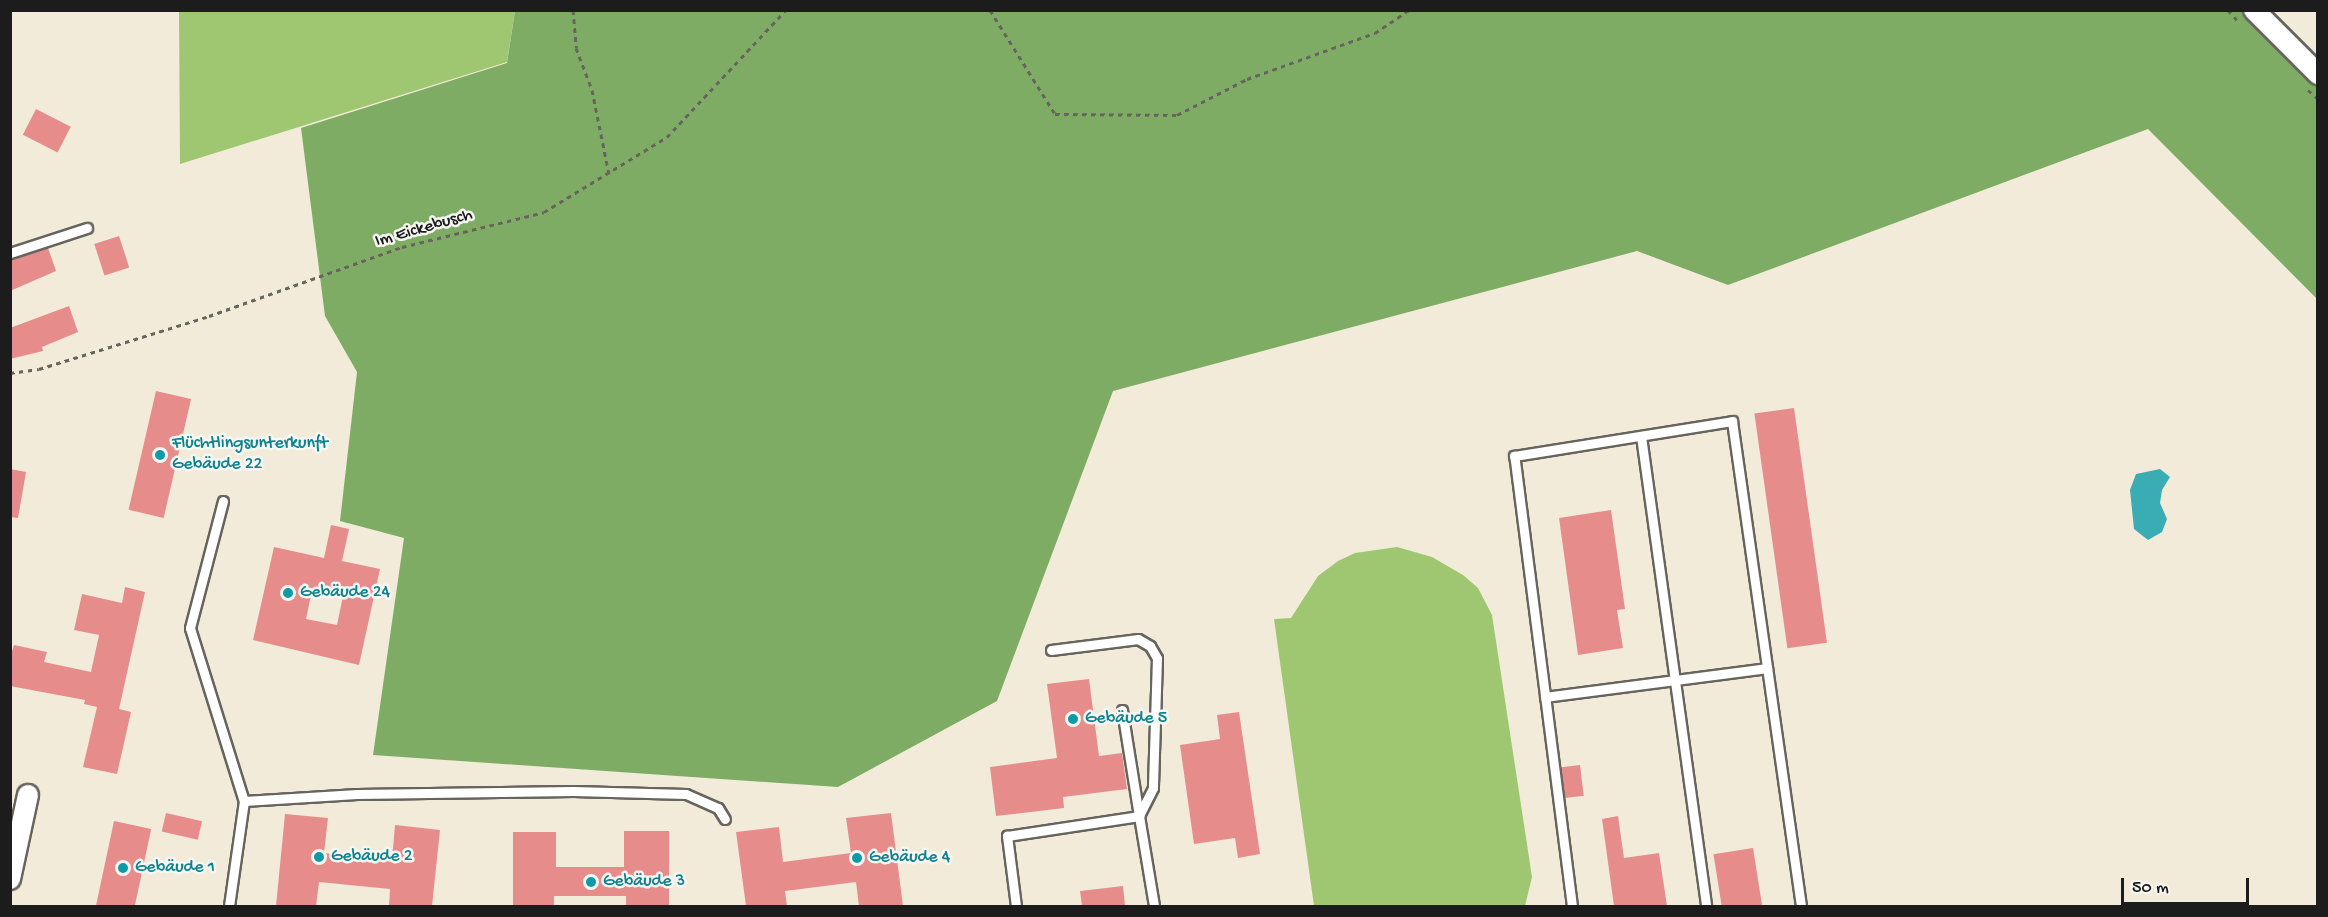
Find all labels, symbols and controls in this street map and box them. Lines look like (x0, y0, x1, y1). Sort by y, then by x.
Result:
street label: Im Eickebusch (373, 205, 475, 253)
place label: Flüchtlingsunterkunft Gebäude 22 (172, 434, 328, 476)
marker: Flüchtlingsunterkunft Gebäude 22 (153, 448, 167, 462)
place label: Gebäude 24 (300, 582, 390, 604)
marker: Gebäude 24 (281, 586, 295, 600)
place label: Gebäude 5 (1085, 708, 1167, 730)
marker: Gebäude 5 (1066, 712, 1080, 726)
place label: Gebäude 2 (331, 846, 413, 868)
place label: Gebäude 4 (869, 847, 950, 869)
marker: Gebäude 2 (312, 850, 326, 864)
marker: Gebäude 4 (850, 851, 864, 865)
place label: Gebäude 1 (135, 857, 215, 879)
marker: Gebäude 1 (116, 861, 130, 875)
scale bar (2124, 866, 2252, 904)
place label: Gebäude 3 (603, 871, 685, 893)
marker: Gebäude 3 (584, 875, 598, 889)
text: 50 m (2132, 878, 2169, 899)

